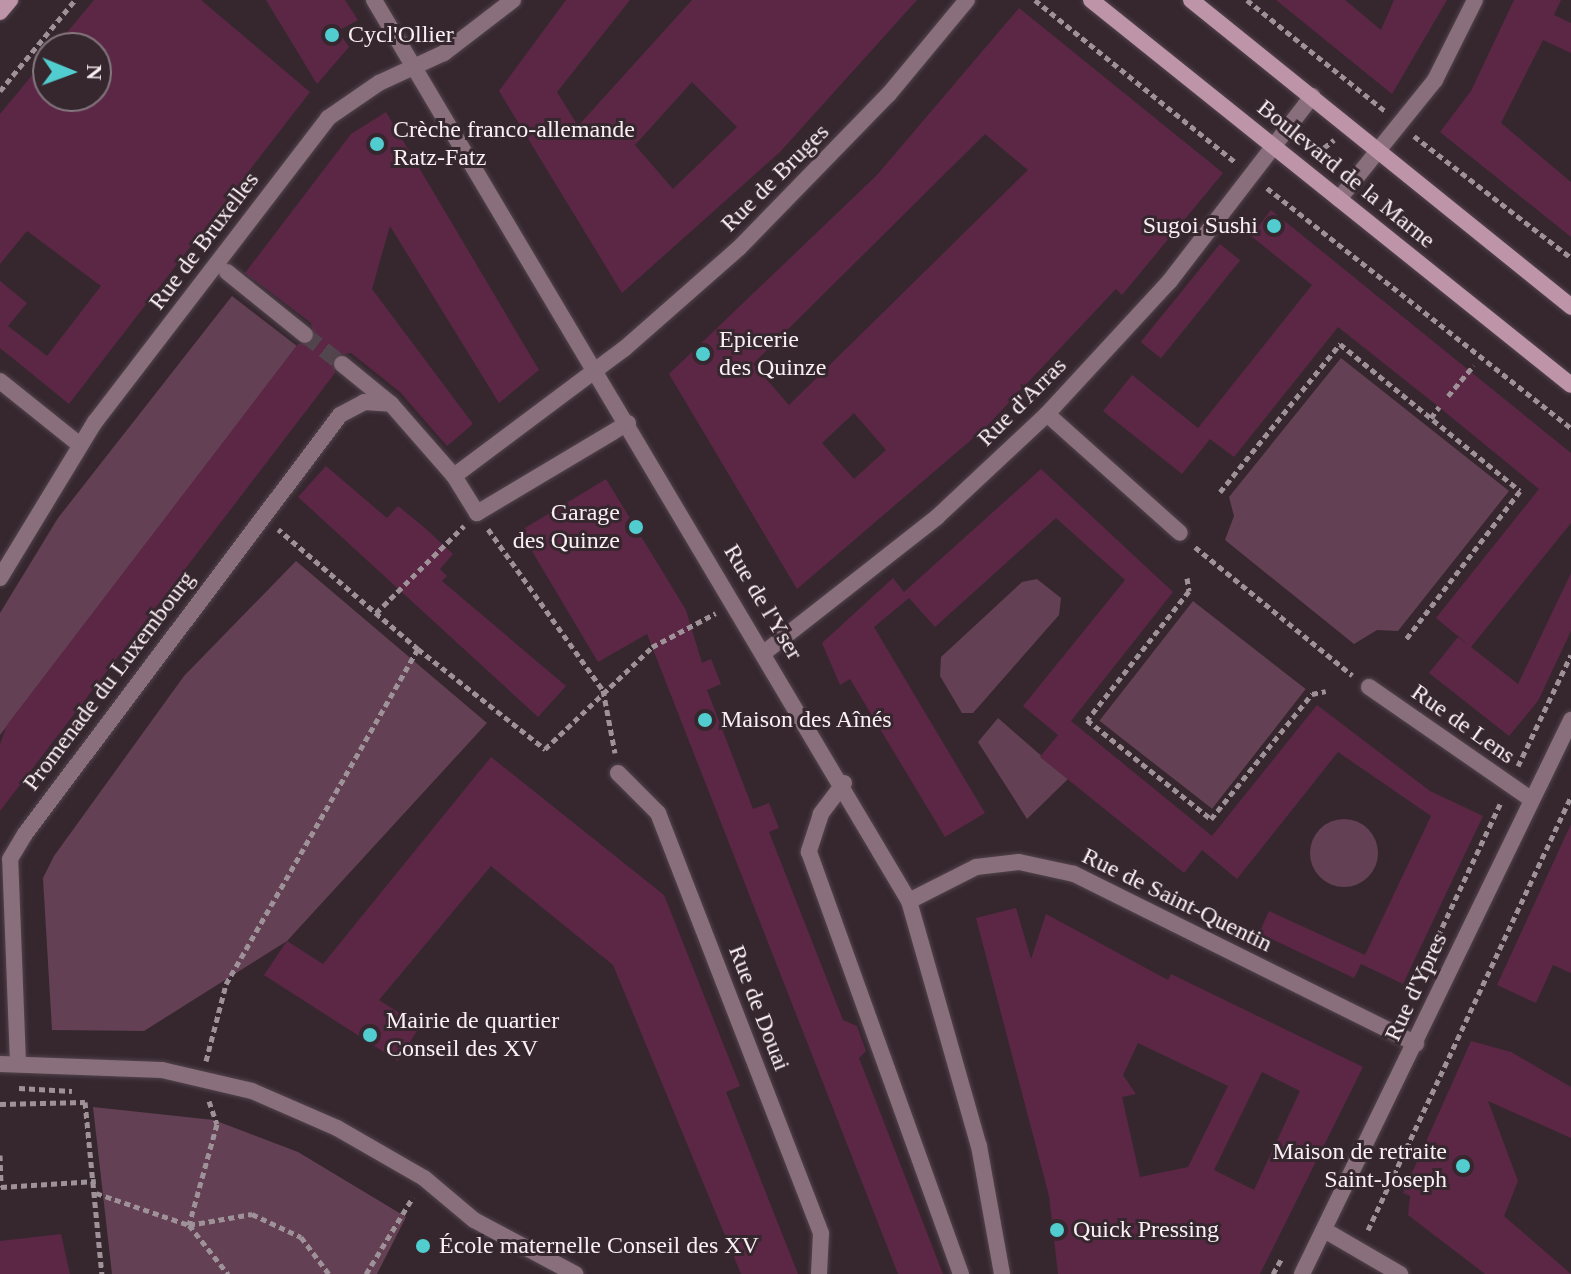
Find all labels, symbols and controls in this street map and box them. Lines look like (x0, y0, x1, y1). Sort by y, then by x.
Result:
place label: Cycl'Ollier (348, 21, 454, 49)
marker: Cycl'Ollier (323, 26, 341, 44)
north arrow (32, 32, 112, 112)
text: N (82, 64, 107, 81)
street label: Boulevard de la Marne (1251, 93, 1441, 255)
place label: Crèche franco-allemande Ratz-Fatz (393, 116, 635, 172)
street label: Rue de Bruges (715, 118, 835, 238)
marker: Crèche franco-allemande Ratz-Fatz (368, 135, 386, 153)
street label: Rue de Bruxelles (143, 166, 265, 316)
place label: Sugoi Sushi (1143, 212, 1258, 240)
marker: Sugoi Sushi (1265, 217, 1283, 235)
place label: Epicerie des Quinze (719, 326, 826, 382)
marker: Epicerie des Quinze (694, 345, 712, 363)
street label: Rue d'Arras (971, 351, 1073, 453)
place label: Garage des Quinze (513, 499, 620, 555)
marker: Garage des Quinze (627, 518, 645, 536)
street label: Rue de l'Yser (717, 539, 809, 665)
street label: Promenade du Luxembourg (17, 566, 201, 796)
street label: Rue de Lens (1406, 678, 1520, 770)
place label: Maison des Aînés (721, 706, 893, 734)
marker: Maison des Aînés (696, 711, 714, 729)
street label: Rue de Saint-Quentin (1077, 841, 1277, 959)
street label: Rue d'Ypres (1378, 928, 1454, 1046)
street label: Rue de Douai (722, 941, 796, 1075)
place label: Mairie de quartier Conseil des XV (386, 1007, 559, 1063)
marker: Mairie de quartier Conseil des XV (361, 1026, 379, 1044)
place label: Maison de retraite Saint-Joseph (1272, 1138, 1447, 1194)
marker: Maison de retraite Saint-Joseph (1454, 1157, 1472, 1175)
place label: Quick Pressing (1073, 1216, 1219, 1244)
marker: Quick Pressing (1048, 1221, 1066, 1239)
place label: École maternelle Conseil des XV (439, 1232, 759, 1260)
marker: École maternelle Conseil des XV (414, 1237, 432, 1255)

